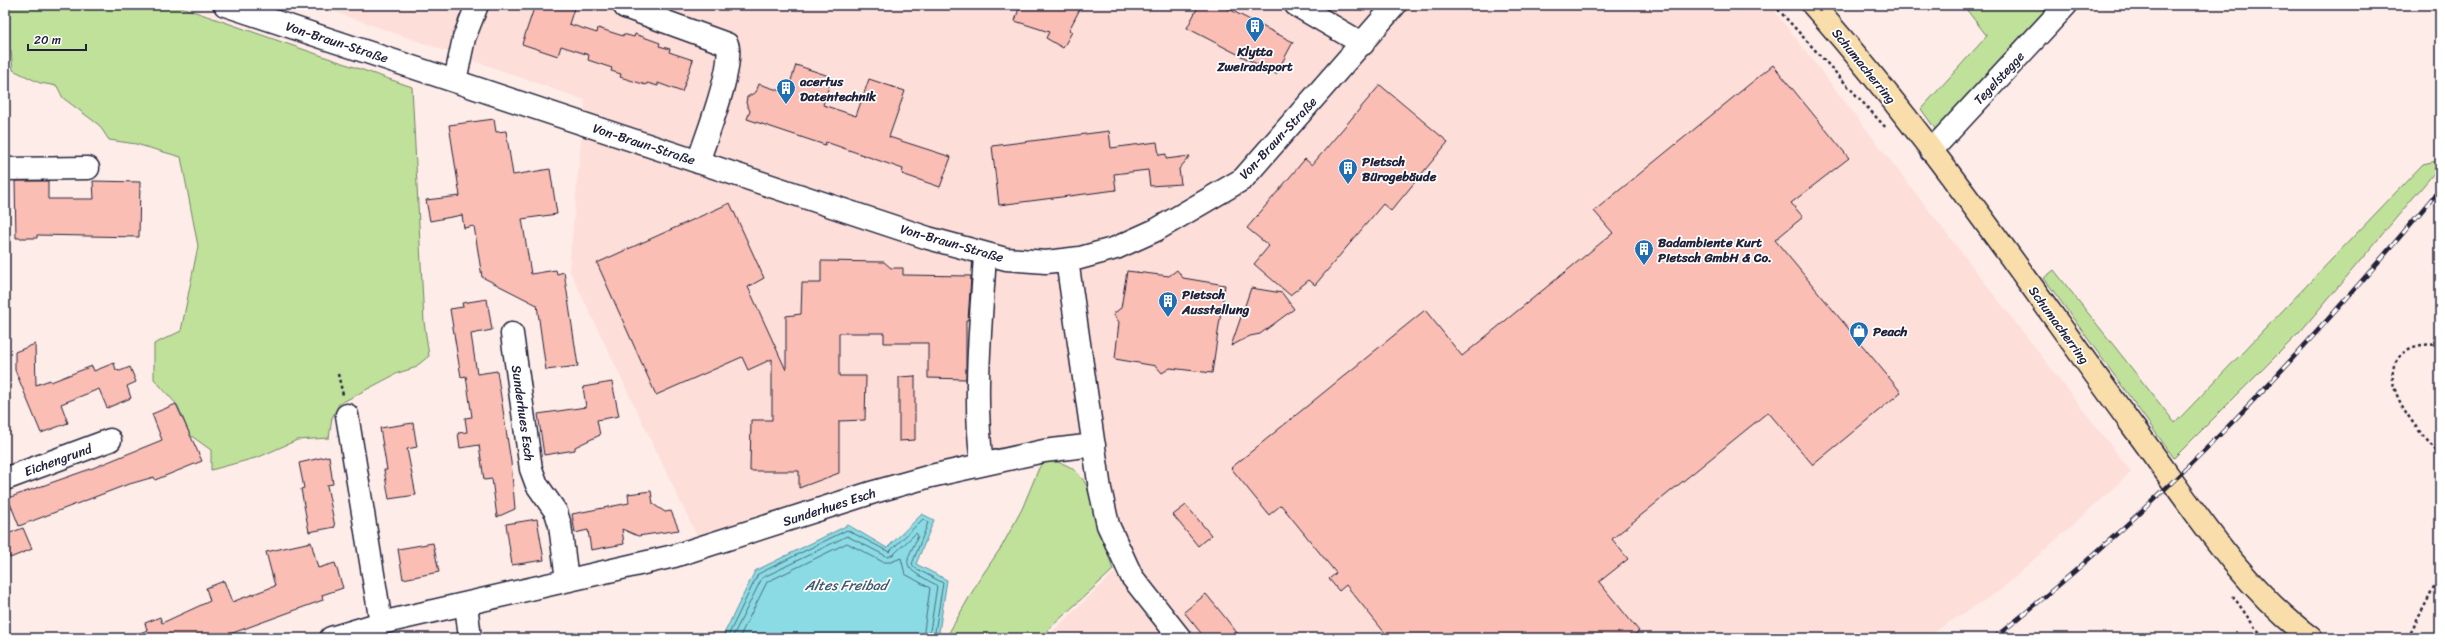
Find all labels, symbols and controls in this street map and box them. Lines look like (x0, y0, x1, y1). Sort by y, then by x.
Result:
street label: Von-Braun-Straße (283, 15, 392, 70)
building icon: Klytta Zweiradsport (1244, 15, 1266, 43)
street label: Schumacherring (1826, 23, 1902, 109)
scale bar (28, 26, 86, 52)
text: 20 m (34, 29, 61, 51)
place label: Klytta Zweiradsport (1216, 40, 1293, 78)
street label: Tegelstegge (1968, 46, 2030, 110)
place label: acertus Datentechnik (799, 70, 877, 108)
building icon: acertus Datentechnik (775, 77, 797, 105)
street label: Von-Braun-Straße (1233, 91, 1323, 185)
street label: Von-Braun-Straße (590, 117, 699, 172)
place label: Pietsch Bürogebäude (1362, 150, 1437, 188)
building icon: Pietsch Bürogebäude (1337, 157, 1359, 185)
street label: Von-Braun-Straße (898, 217, 1007, 269)
place label: Badambiente Kurt Pietsch GmbH & Co. (1658, 231, 1772, 269)
building icon: Badambiente Kurt Pietsch GmbH & Co. (1633, 238, 1655, 266)
street label: Schumacherring (2023, 281, 2096, 369)
place label: Pietsch Ausstellung (1181, 283, 1250, 321)
building icon: Pietsch Ausstellung (1157, 290, 1179, 318)
shop icon: Peach (1848, 320, 1870, 348)
place label: Peach (1873, 320, 1908, 343)
street label: Sunderhues Esch (505, 364, 541, 463)
street label: Eichengrund (21, 437, 96, 483)
street label: Sunderhues Esch (779, 481, 879, 533)
water label: Altes Freibad (804, 573, 891, 598)

